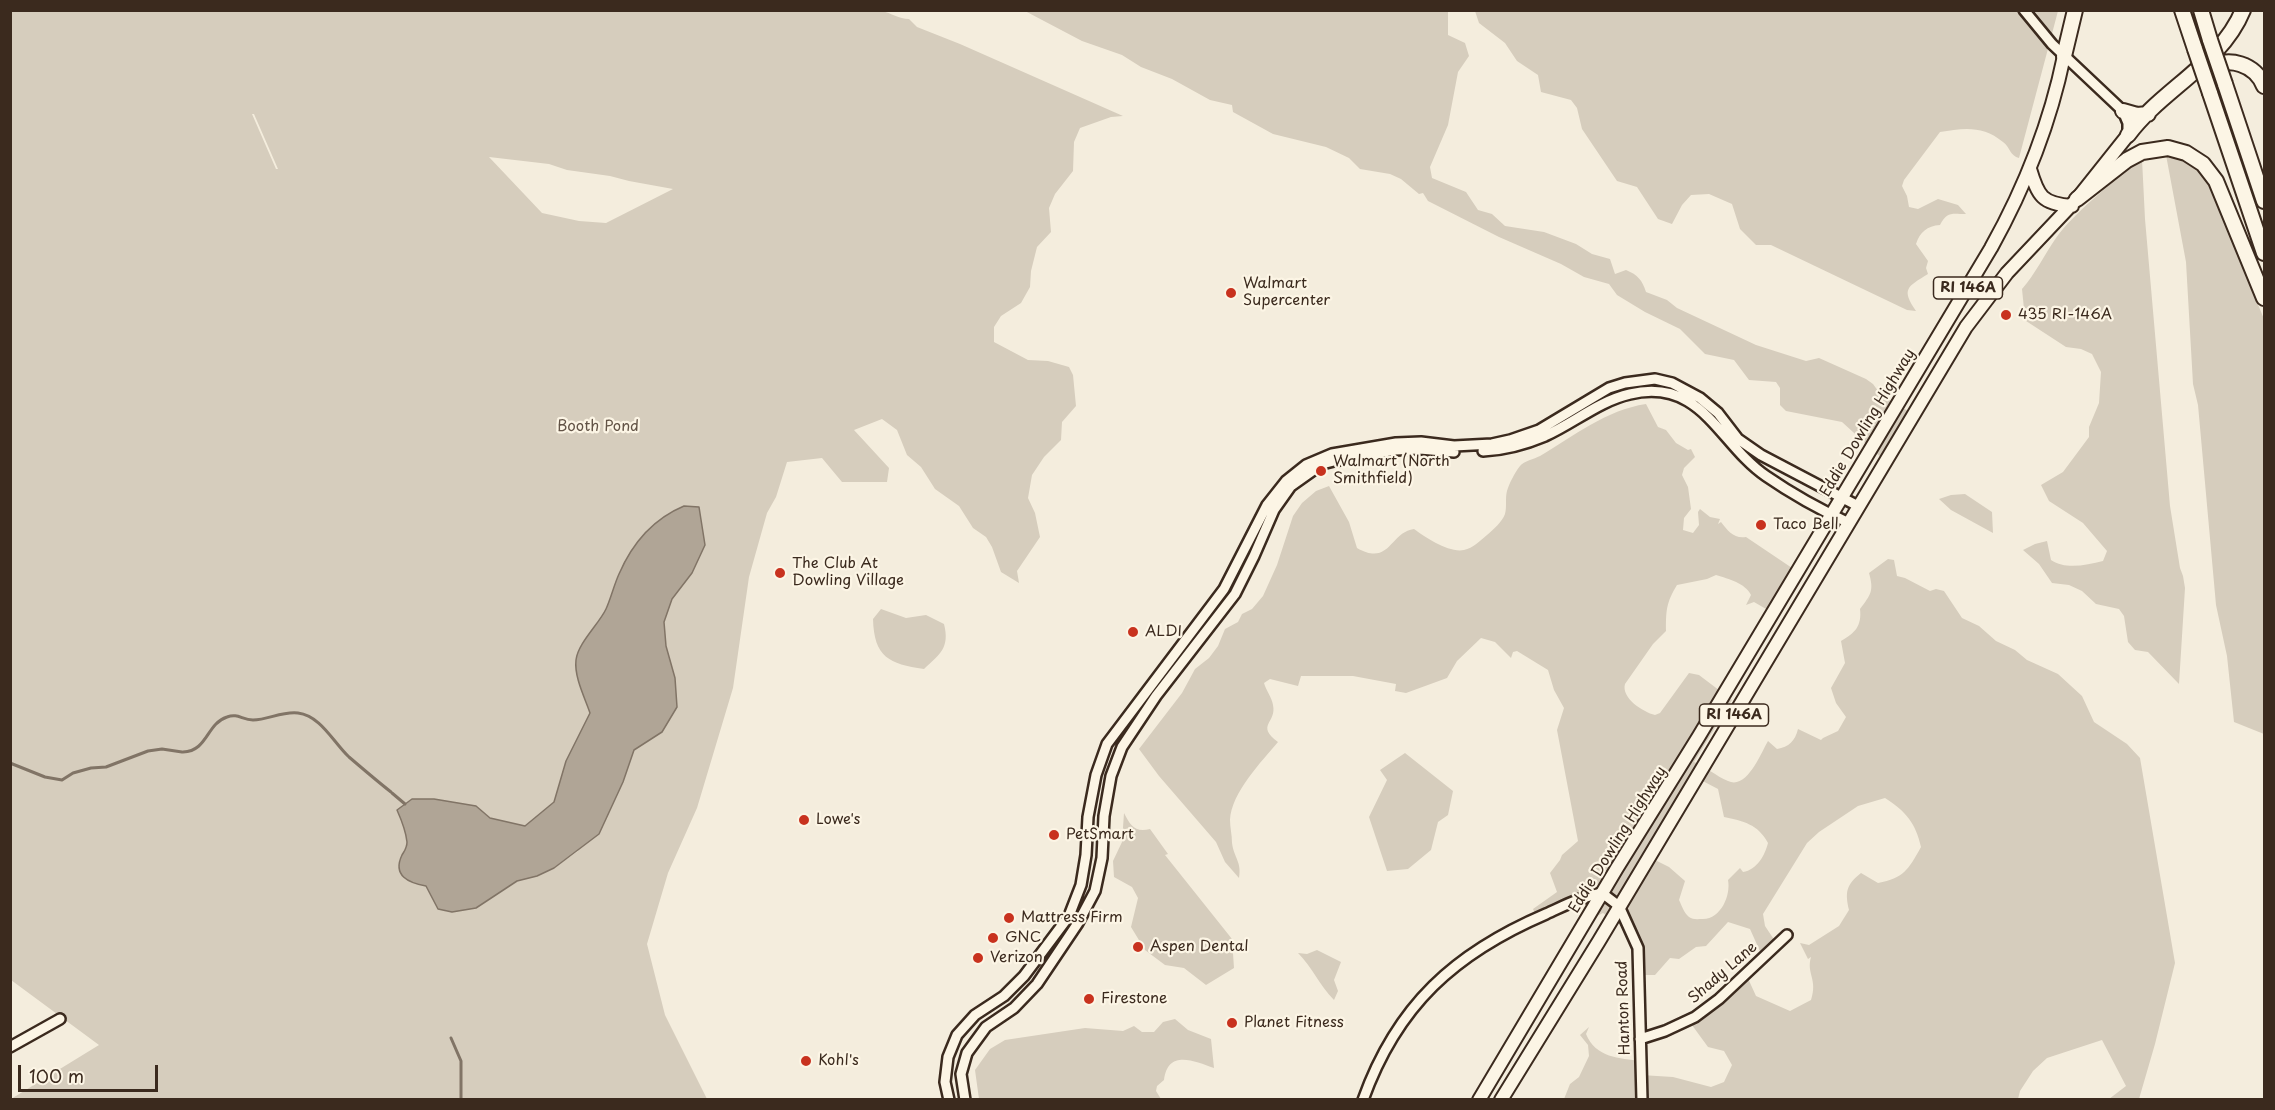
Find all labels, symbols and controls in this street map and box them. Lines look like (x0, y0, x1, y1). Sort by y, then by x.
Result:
place label: Walmart Supercenter (1243, 275, 1330, 310)
road number: RI 146A (1934, 277, 2002, 299)
marker: Walmart Supercenter (1224, 286, 1238, 300)
place label: 435 RI-146A (2018, 306, 2112, 324)
marker: 435 RI-146A (1999, 308, 2013, 322)
street label: Eddie Dowling Highway (1817, 346, 1919, 500)
park label: Booth Pond (557, 418, 639, 436)
place label: Walmart (North Smithfield) (1333, 453, 1450, 488)
marker: Walmart (North Smithfield) (1314, 464, 1328, 478)
place label: Taco Bell (1773, 516, 1839, 534)
marker: Taco Bell (1754, 518, 1768, 532)
place label: The Club At Dowling Village (792, 555, 904, 590)
marker: The Club At Dowling Village (773, 566, 787, 580)
place label: ALDI (1145, 623, 1182, 641)
marker: ALDI (1126, 625, 1140, 639)
road number: RI 146A (1700, 704, 1768, 726)
street label: Eddie Dowling Highway (1566, 763, 1670, 917)
place label: Lowe's (816, 811, 860, 829)
marker: Lowe's (797, 813, 811, 827)
place label: PetSmart (1066, 826, 1134, 844)
marker: PetSmart (1047, 828, 1061, 842)
place label: Mattress Firm (1021, 909, 1123, 927)
marker: Mattress Firm (1002, 911, 1016, 925)
place label: GNC (1005, 929, 1041, 947)
marker: GNC (986, 931, 1000, 945)
place label: Aspen Dental (1150, 938, 1249, 956)
street label: Shady Lane (1685, 938, 1761, 1008)
marker: Aspen Dental (1131, 940, 1145, 954)
place label: Verizon (990, 949, 1043, 967)
marker: Verizon (971, 951, 985, 965)
street label: Hanton Road (1613, 960, 1635, 1056)
place label: Firestone (1101, 990, 1167, 1008)
marker: Firestone (1082, 992, 1096, 1006)
place label: Planet Fitness (1244, 1014, 1344, 1032)
marker: Planet Fitness (1225, 1016, 1239, 1030)
place label: Kohl's (818, 1052, 859, 1070)
scale bar (21, 1053, 160, 1091)
marker: Kohl's (799, 1054, 813, 1068)
text: 100 m (29, 1062, 84, 1089)

